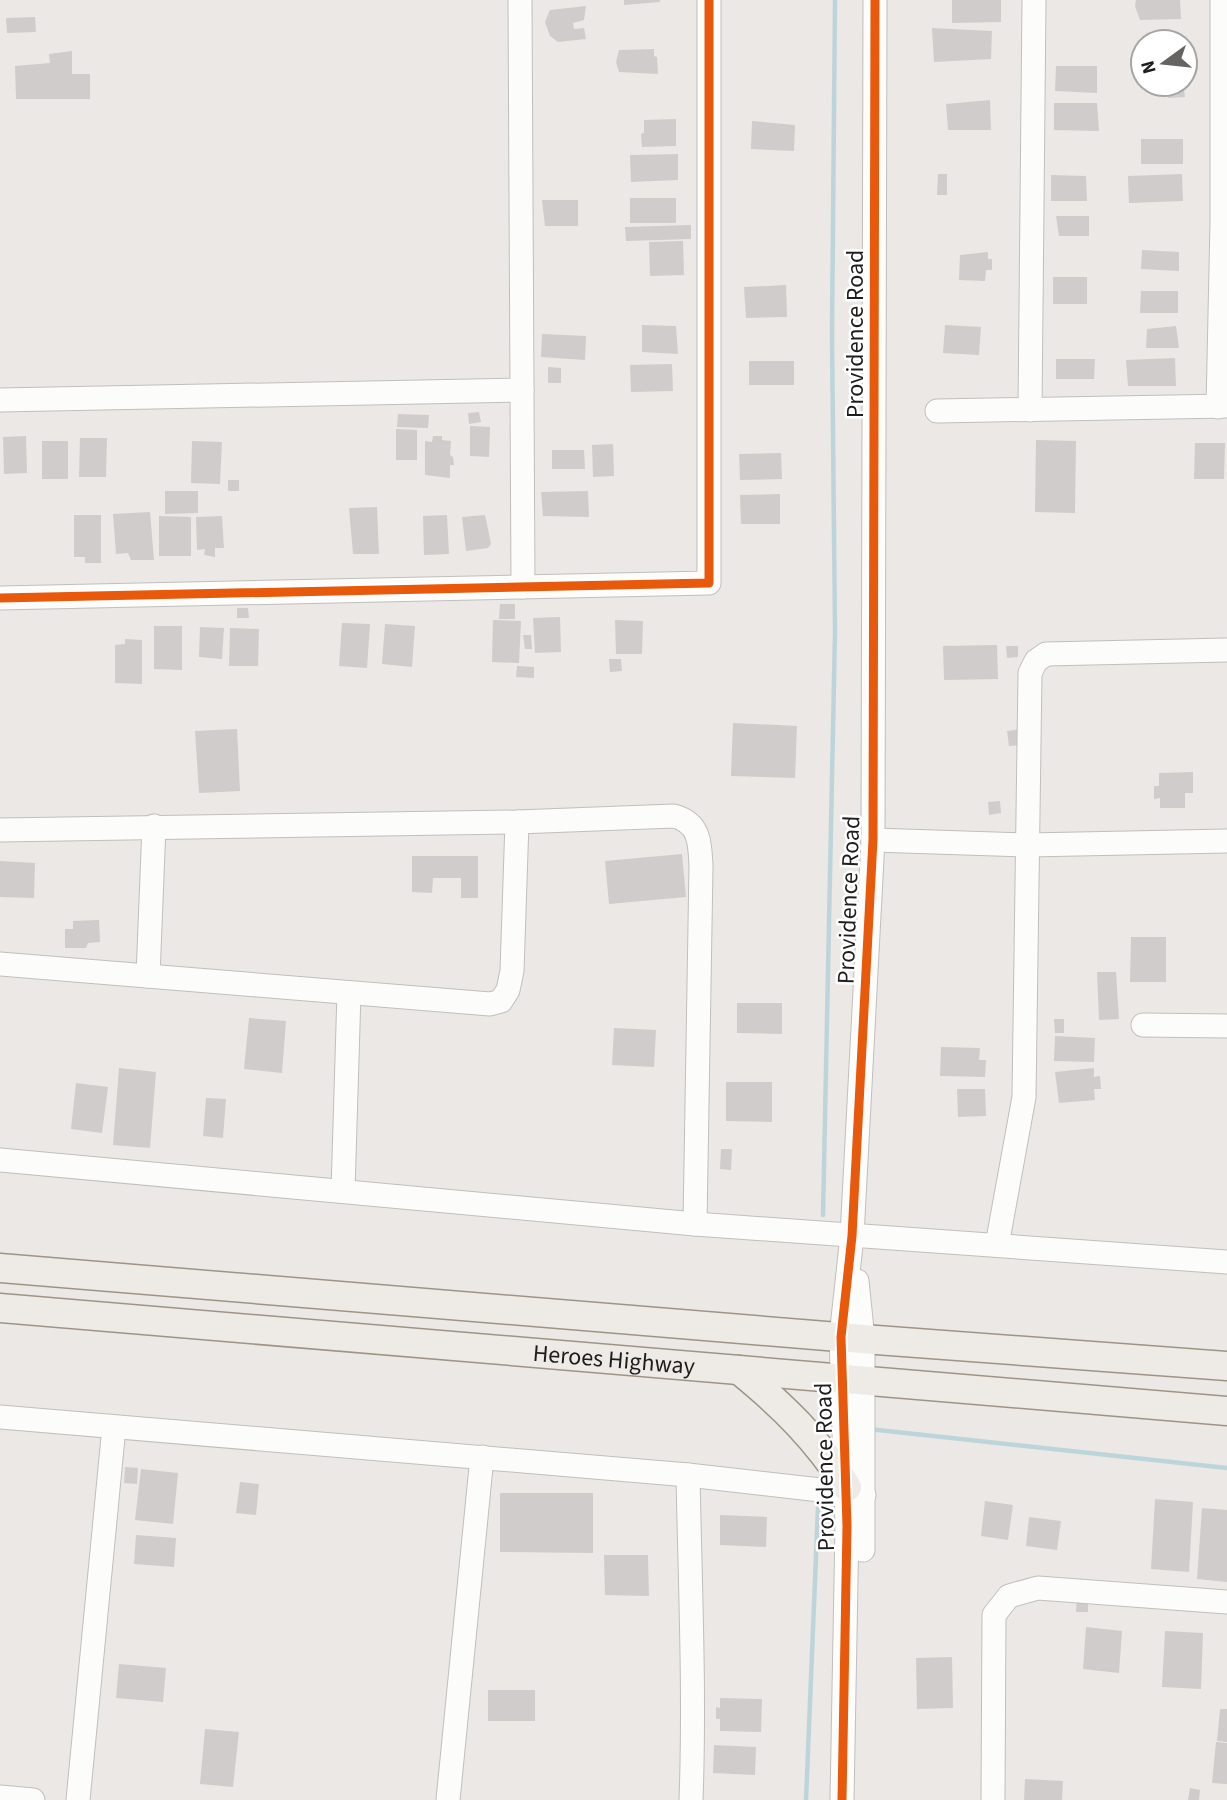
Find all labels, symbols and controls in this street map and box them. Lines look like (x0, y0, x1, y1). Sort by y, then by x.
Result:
north arrow (1129, 28, 1199, 98)
text: N (1134, 57, 1164, 77)
street label: Providence Road (838, 250, 873, 418)
street label: Providence Road (829, 815, 869, 985)
street label: Heroes Highway (531, 1335, 696, 1384)
street label: Providence Road (806, 1382, 844, 1552)

